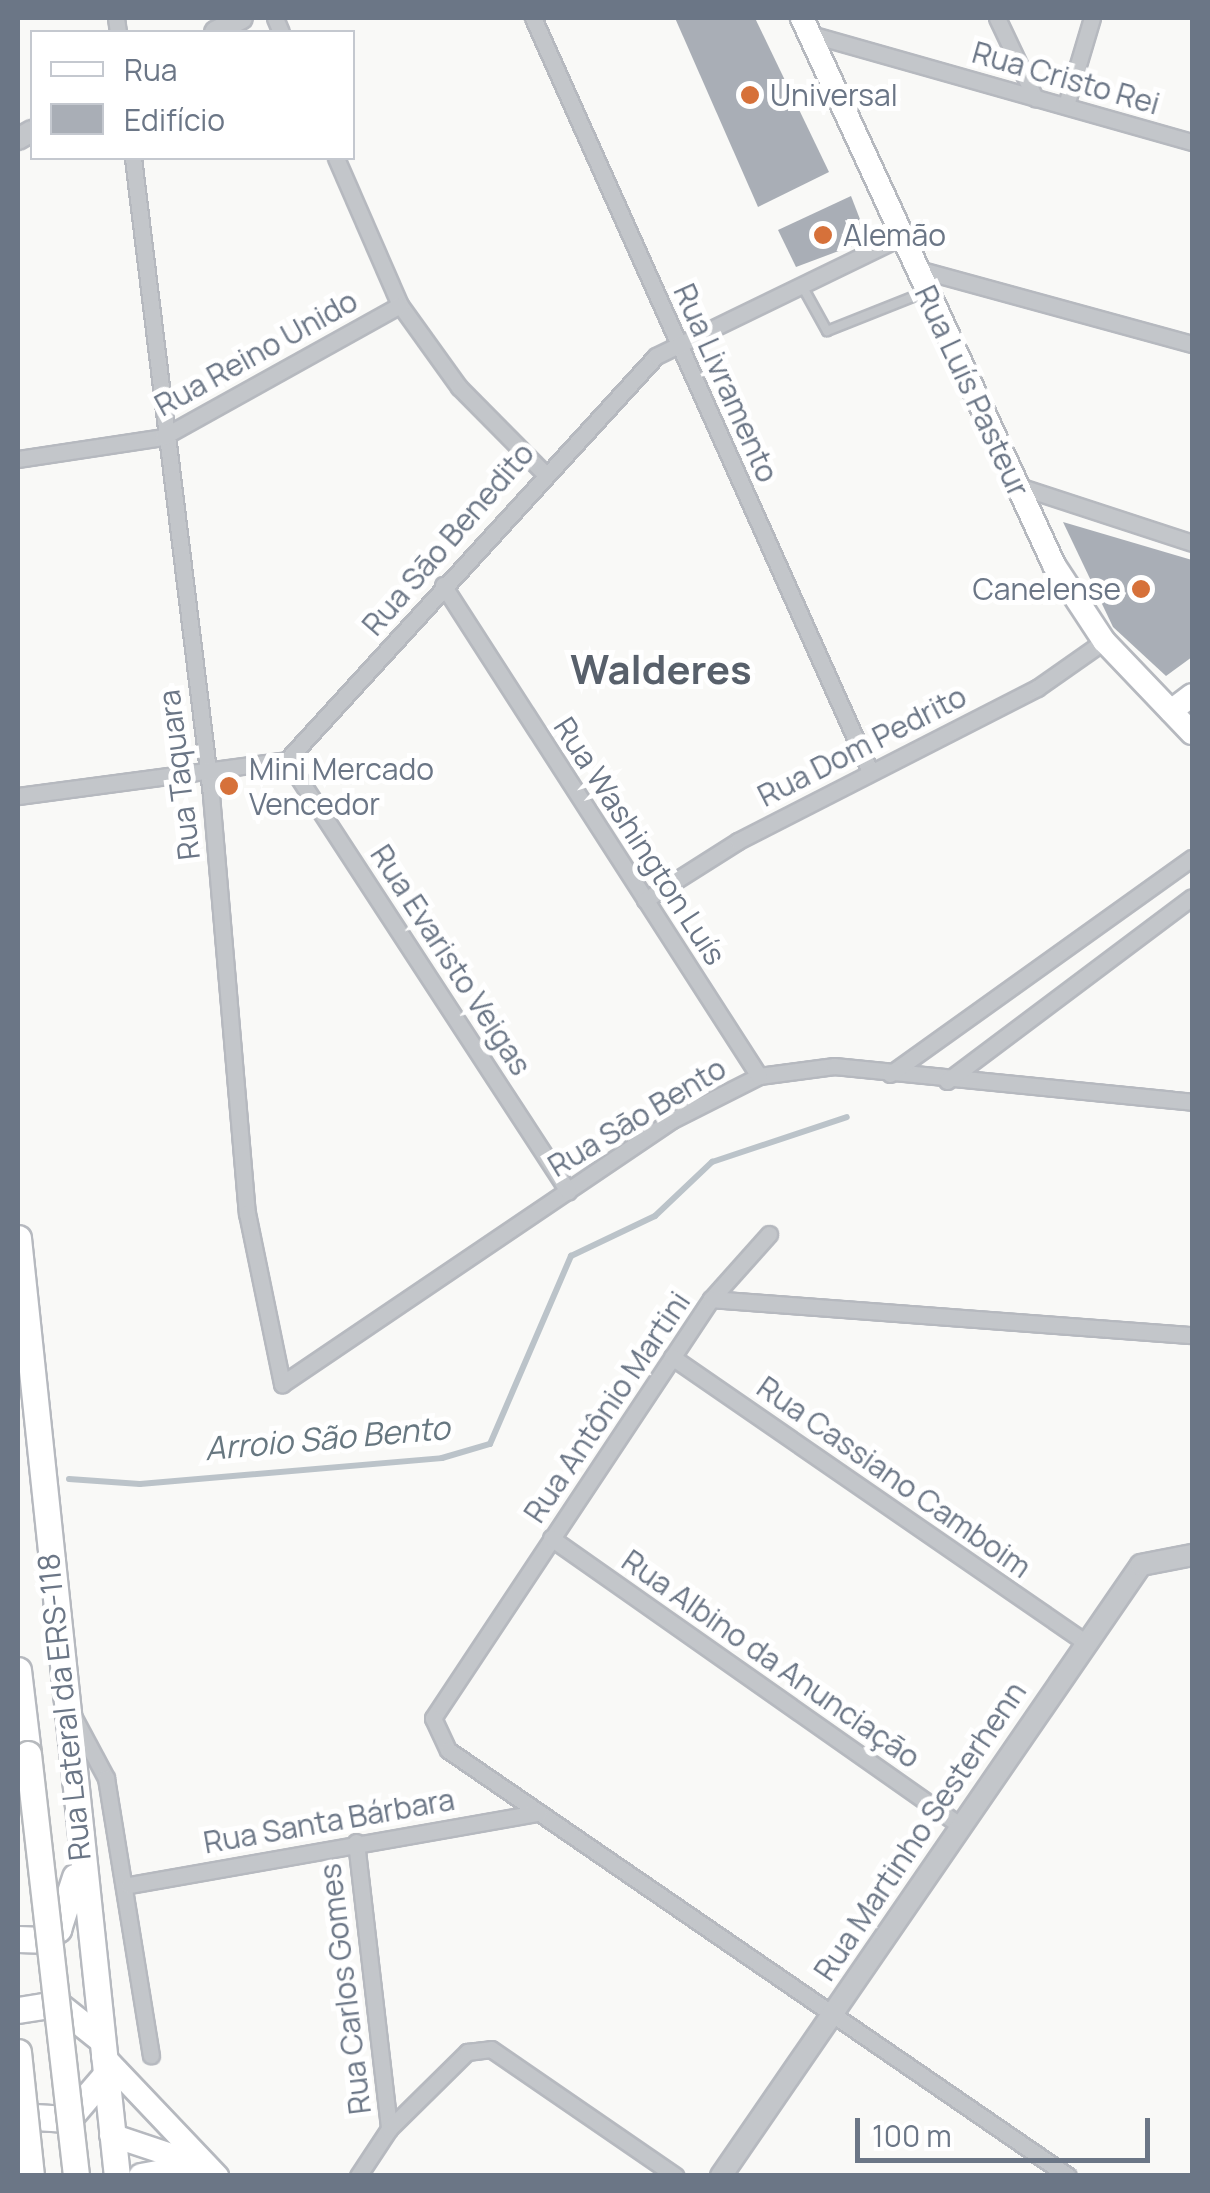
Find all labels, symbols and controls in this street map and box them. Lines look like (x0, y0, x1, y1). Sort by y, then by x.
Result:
legend (30, 30, 355, 160)
street label: Rua Cristo Rei (968, 34, 1164, 122)
text: Rua (124, 49, 177, 90)
place label: Universal (770, 77, 898, 113)
marker: Universal (739, 84, 761, 106)
text: Edifício (124, 99, 225, 140)
place label: Alemão (843, 217, 946, 253)
marker: Alemão (812, 224, 834, 246)
street label: Rua Livramento (666, 278, 786, 488)
street label: Rua Luís Pasteur (907, 280, 1037, 502)
street label: Rua Reino Unido (149, 283, 363, 423)
street label: Rua São Benedito (355, 436, 541, 642)
place label: Canelense (972, 571, 1121, 607)
marker: Canelense (1130, 578, 1152, 600)
district label: Walderes (570, 645, 752, 693)
street label: Rua Dom Pedrito (752, 678, 972, 814)
street label: Rua Taquara (151, 688, 207, 862)
street label: Rua Washington Luís (547, 711, 733, 971)
place label: Mini Mercado Vencedor (249, 751, 434, 822)
marker: Mini Mercado Vencedor (218, 775, 240, 797)
street label: Rua Evaristo Veigas (363, 838, 539, 1082)
street label: Rua São Bento (542, 1050, 732, 1184)
street label: Rua Antônio Martini (516, 1285, 698, 1529)
street label: Rua Cassiano Camboim (750, 1369, 1038, 1585)
water label: Arroio São Bento (203, 1408, 451, 1468)
street label: Rua Albino da Anunciação (615, 1542, 927, 1776)
street label: Rua Lateral da ERS-118 (30, 1552, 98, 1862)
street label: Rua Martinho Sesterhenn (806, 1675, 1034, 1987)
street label: Rua Santa Bárbara (201, 1781, 457, 1861)
street label: Rua Carlos Gomes (312, 1862, 378, 2116)
scale bar (860, 2098, 1155, 2160)
text: 100 m (872, 2115, 952, 2156)

